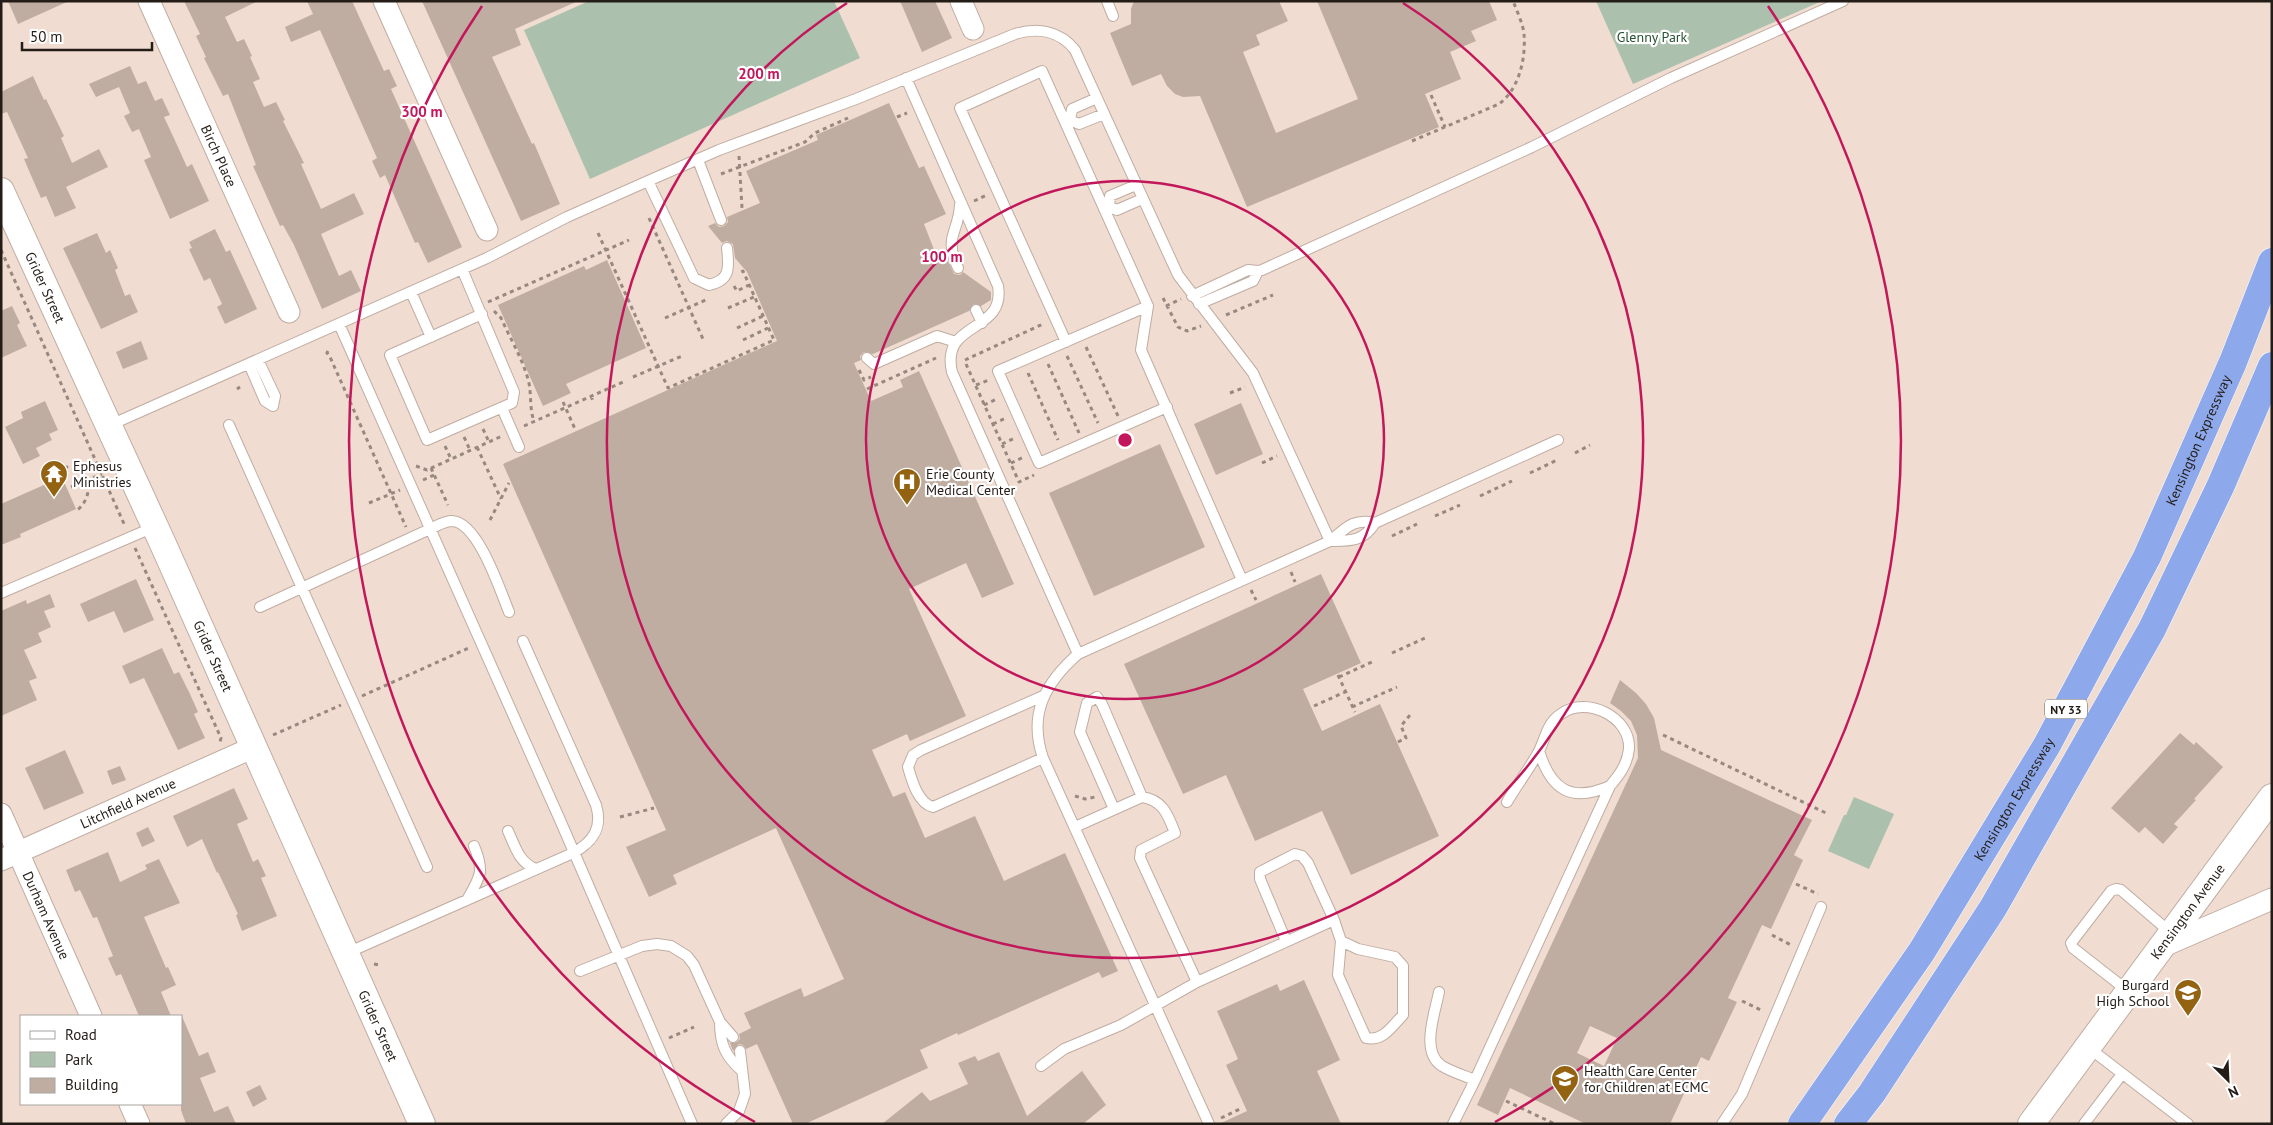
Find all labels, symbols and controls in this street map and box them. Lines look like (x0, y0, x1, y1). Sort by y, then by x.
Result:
scale bar (22, 20, 152, 52)
text: 50 m (30, 27, 63, 46)
park label: Glenny Park (1617, 28, 1688, 46)
text: 200 m (738, 64, 780, 83)
text: 300 m (401, 102, 443, 121)
street label: Birch Place (197, 122, 241, 190)
text: 100 m (921, 247, 963, 266)
street label: Grider Street (21, 249, 69, 326)
street label: Kensington Expressway (2162, 372, 2235, 508)
centre of rings (1116, 431, 1134, 449)
place label: Ephesus Ministries (73, 457, 131, 491)
temple icon: Ephesus Ministries (39, 459, 69, 498)
place label: Erie County Medical Center (926, 465, 1016, 499)
hospital icon: Erie County Medical Center (892, 467, 922, 506)
street label: Grider Street (189, 618, 237, 695)
road number: NY 33 (2045, 700, 2087, 719)
street label: Kensington Expressway (1970, 734, 2058, 864)
street label: Litchfield Avenue (77, 774, 179, 833)
street label: Kensington Avenue (2146, 860, 2229, 963)
street label: Durham Avenue (19, 869, 74, 962)
place label: Burgard High School (2096, 976, 2169, 1010)
school or university icon: Burgard High School (2173, 978, 2203, 1017)
street label: Grider Street (354, 987, 402, 1064)
legend (20, 1015, 182, 1105)
text: Road (65, 1025, 97, 1044)
text: Park (65, 1050, 93, 1069)
north arrow (2203, 1055, 2253, 1105)
place label: Health Care Center for Children at ECMC (1584, 1062, 1709, 1096)
school or university icon: Health Care Center for Children at ECMC (1550, 1064, 1580, 1103)
text: Building (65, 1075, 119, 1094)
text: N (2225, 1082, 2241, 1102)

